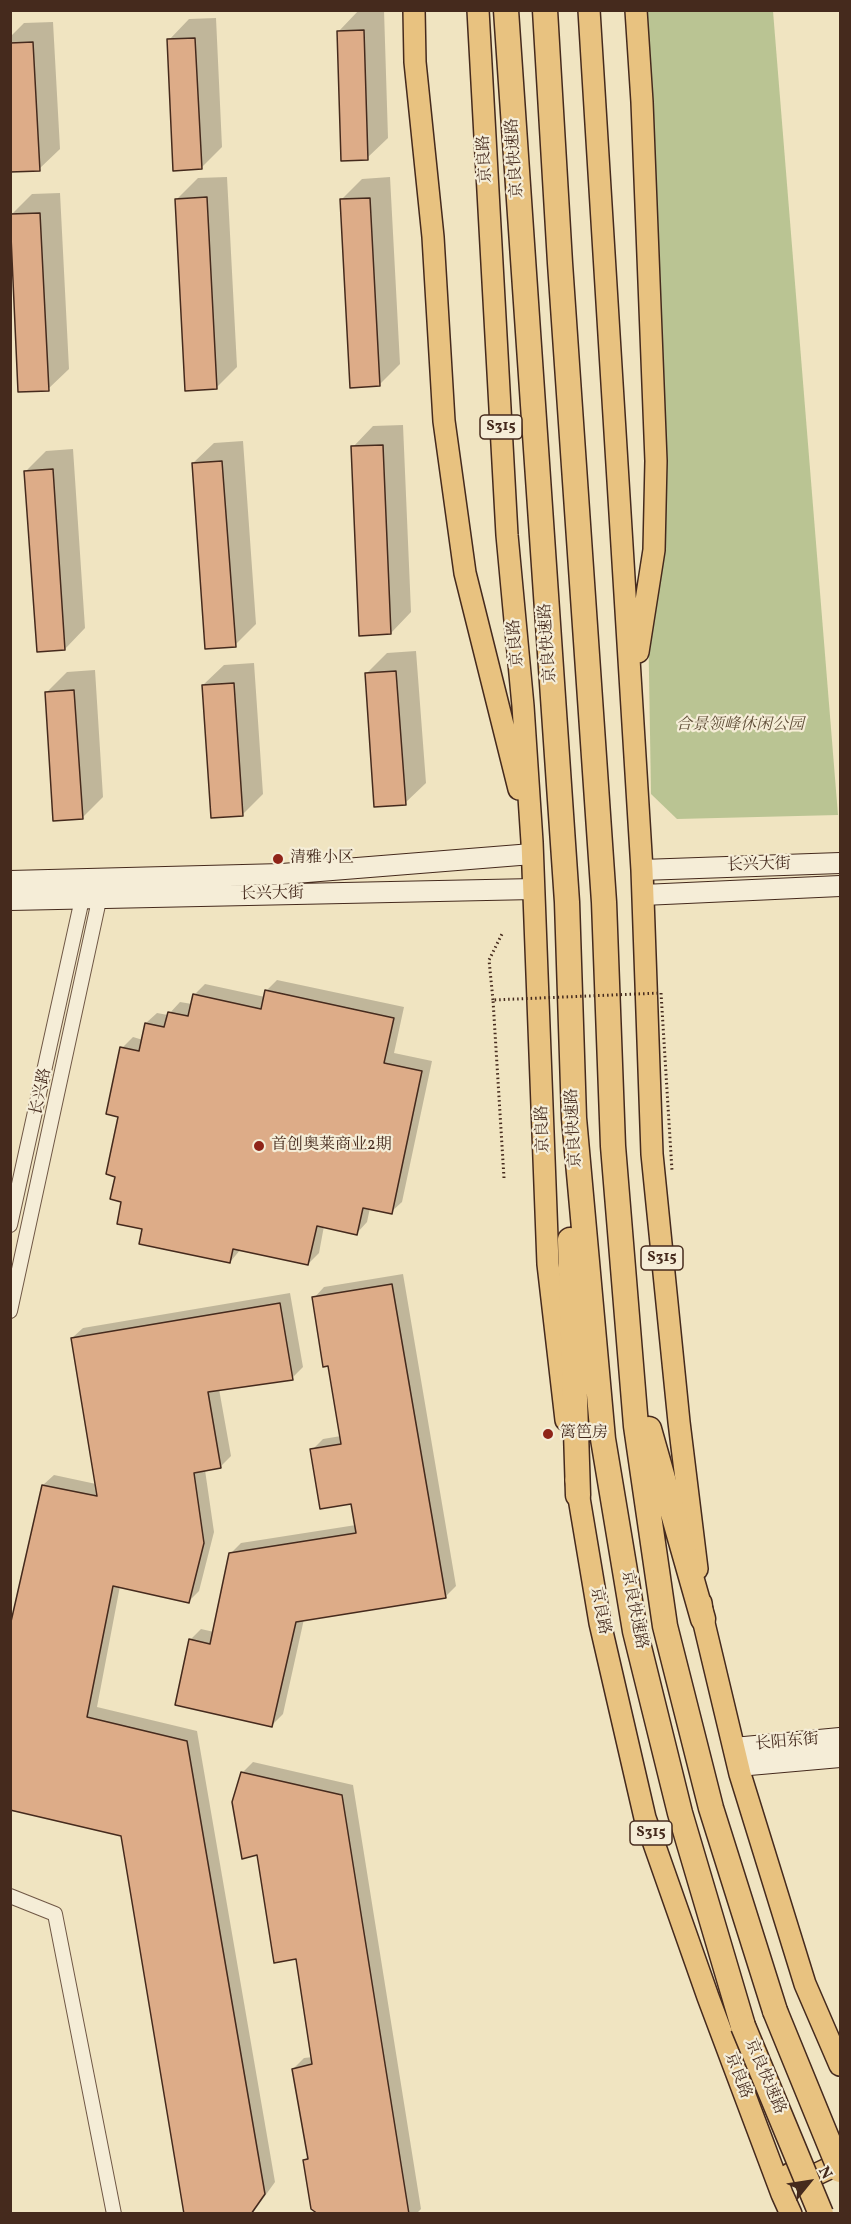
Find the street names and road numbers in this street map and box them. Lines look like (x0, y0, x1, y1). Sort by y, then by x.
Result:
street label: 京良快速路 (504, 117, 528, 199)
street label: 京良路 (475, 135, 497, 183)
road number: S315 (480, 415, 522, 439)
street label: 京良快速路 (537, 602, 561, 684)
street label: 京良路 (505, 618, 529, 668)
street label: 长兴大街 (727, 855, 791, 877)
street label: 长兴大街 (240, 885, 304, 905)
street label: 长兴路 (28, 1067, 56, 1117)
street label: 京良快速路 (563, 1088, 587, 1168)
street label: 京良路 (534, 1105, 554, 1153)
road number: S315 (641, 1246, 683, 1270)
street label: 京良快速路 (616, 1569, 650, 1651)
street label: 京良路 (585, 1586, 613, 1636)
street label: 长阳东街 (754, 1731, 820, 1755)
road number: S315 (630, 1821, 672, 1845)
street label: 京良快速路 (740, 2036, 788, 2118)
street label: 京良路 (719, 2050, 755, 2102)

